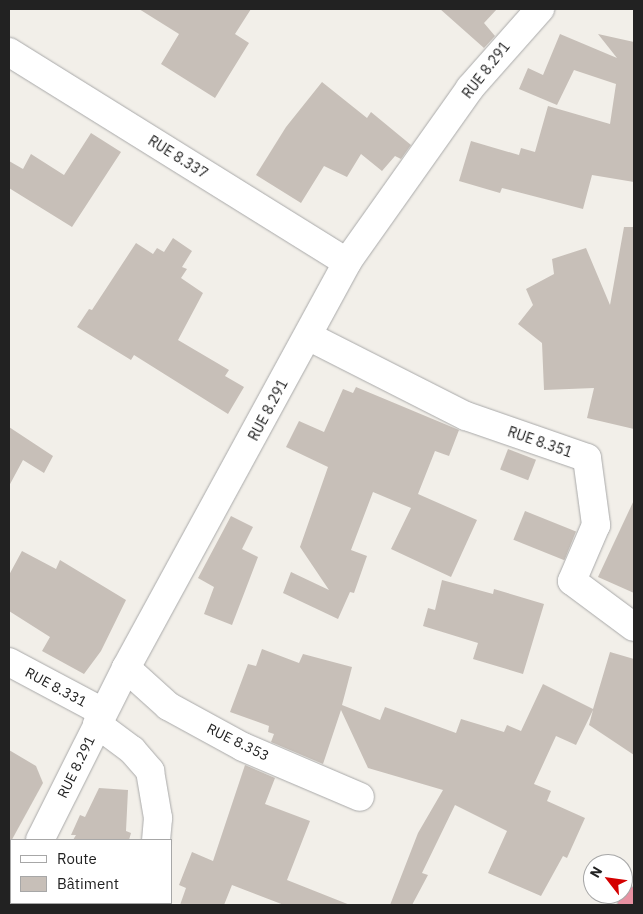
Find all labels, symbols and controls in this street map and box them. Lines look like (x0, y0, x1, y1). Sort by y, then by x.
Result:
street label: RUE 8.291 (459, 38, 513, 102)
street label: RUE 8.337 (145, 132, 211, 182)
street label: RUE 8.291 (245, 376, 291, 444)
street label: RUE 8.351 (506, 423, 574, 461)
street label: RUE 8.331 (22, 664, 90, 710)
street label: RUE 8.353 (204, 720, 272, 764)
street label: RUE 8.291 (54, 733, 98, 801)
legend (10, 839, 172, 904)
text: Route (57, 849, 97, 868)
north arrow (583, 854, 633, 904)
text: N (586, 863, 606, 881)
text: Bâtiment (57, 874, 119, 893)

